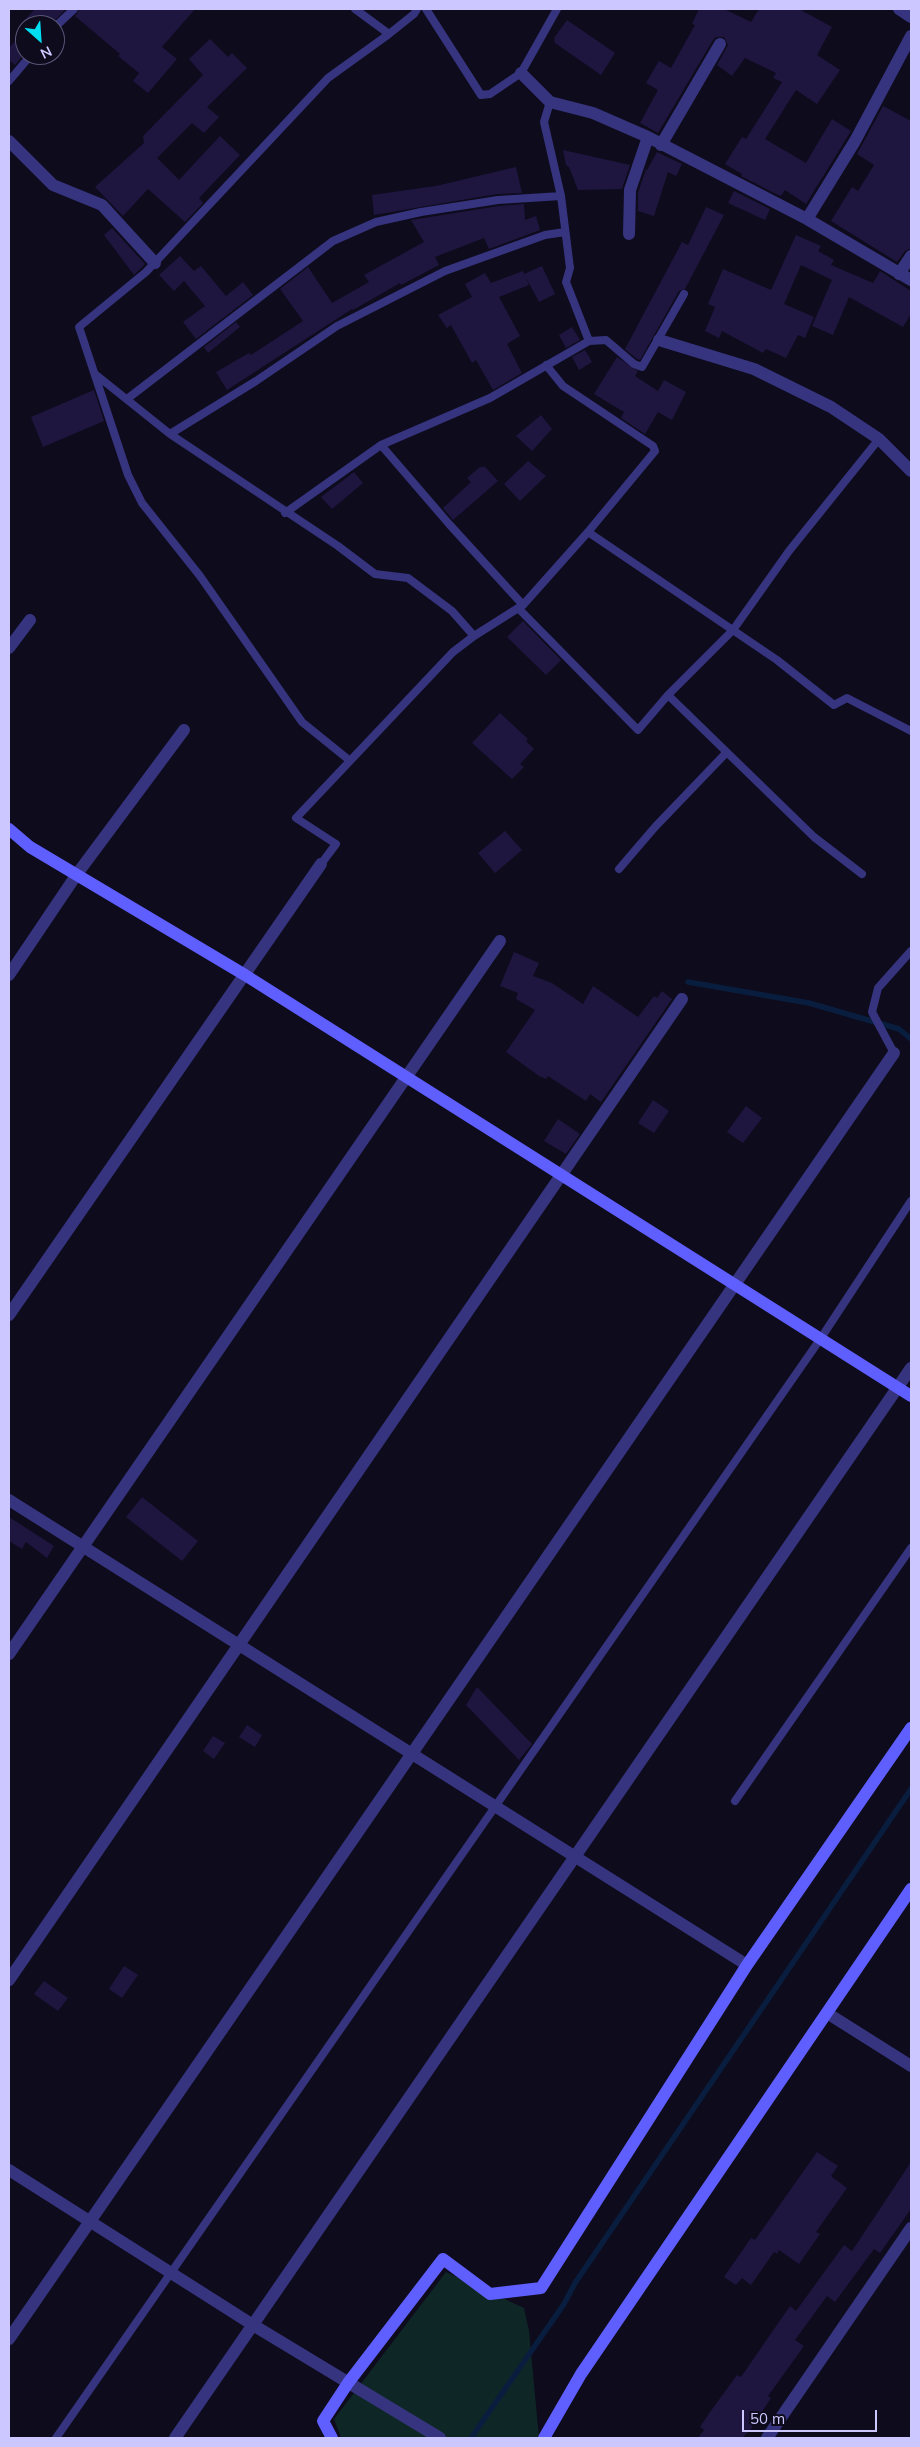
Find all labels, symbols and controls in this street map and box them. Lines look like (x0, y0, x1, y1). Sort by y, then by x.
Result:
north arrow (15, 15, 65, 65)
text: N (37, 42, 55, 63)
scale bar (745, 2400, 880, 2432)
text: 50 m (750, 2409, 785, 2428)

